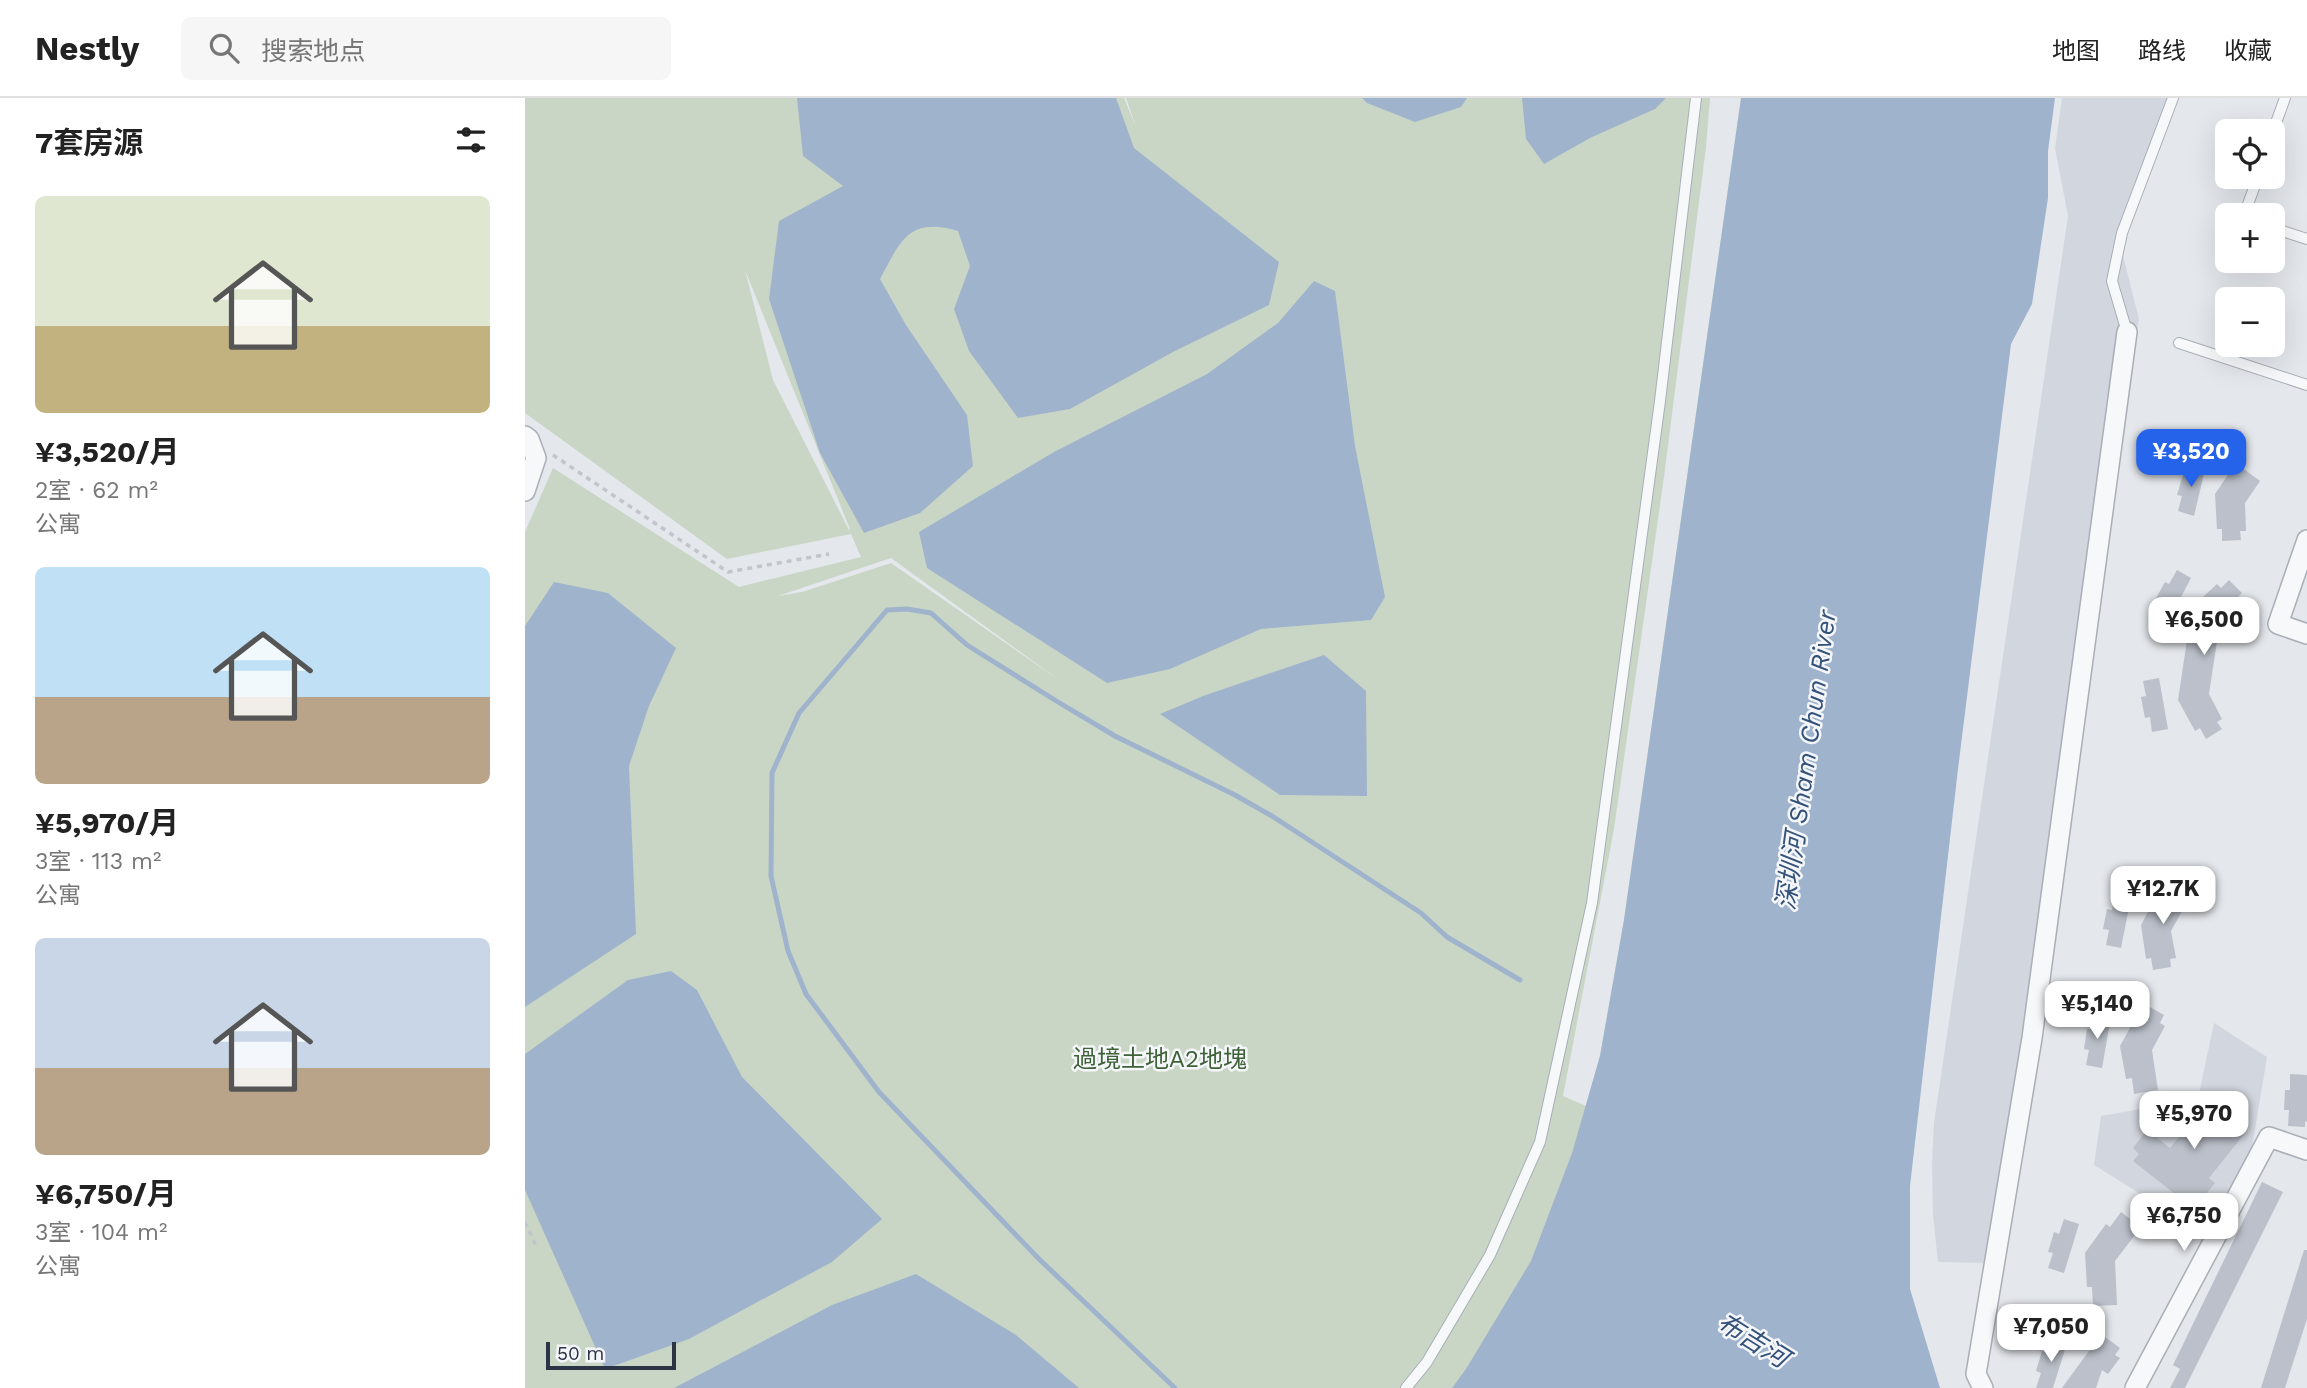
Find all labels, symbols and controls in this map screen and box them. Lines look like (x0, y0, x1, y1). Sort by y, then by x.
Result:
search box (181, 17, 671, 80)
text: Nestly (35, 29, 139, 68)
icon: search (205, 29, 243, 67)
text: 搜索地点 (261, 36, 365, 66)
text: 地图 (2052, 37, 2100, 65)
text: 路线 (2138, 37, 2186, 65)
text: 收藏 (2224, 37, 2272, 65)
map controls (2215, 119, 2285, 357)
button: locate (2215, 119, 2285, 189)
icon: filters (452, 121, 490, 159)
text: 7套房源 (35, 125, 143, 160)
button: + (2215, 203, 2285, 273)
icon: home (200, 242, 326, 368)
button: − (2215, 287, 2285, 357)
pin: ¥3,520 (2134, 430, 2248, 489)
text: ¥3,520/月 (35, 434, 180, 469)
text: ¥3,520 (2152, 438, 2230, 465)
text: 2室 · 62 m² (35, 477, 158, 504)
text: 公寓 (35, 511, 81, 538)
pin: ¥6,500 (2147, 598, 2261, 657)
text: ¥6,500 (2164, 606, 2244, 633)
water label: 深圳河 Sham Chun River (1770, 607, 1842, 912)
icon: home (200, 613, 326, 739)
text: ¥5,970/月 (35, 805, 179, 840)
text: 3室 · 113 m² (35, 848, 161, 875)
pin: ¥12.7K (2106, 866, 2220, 926)
text: ¥12.7K (2127, 875, 2199, 902)
text: 公寓 (35, 882, 81, 909)
pin: ¥5,140 (2040, 982, 2154, 1041)
icon: home (200, 984, 326, 1110)
text: ¥5,140 (2061, 990, 2133, 1017)
park label: 過境土地A2地塊 (1073, 1045, 1247, 1073)
pin: ¥5,970 (2137, 1091, 2251, 1151)
text: ¥5,970 (2155, 1100, 2233, 1127)
text: ¥6,750/月 (35, 1176, 177, 1211)
pin: ¥6,750 (2127, 1194, 2241, 1253)
text: ¥6,750 (2146, 1202, 2222, 1229)
text: 3室 · 104 m² (35, 1219, 167, 1246)
text: 公寓 (35, 1253, 81, 1280)
pin: ¥7,050 (1994, 1304, 2108, 1364)
water label: 布吉河 (1712, 1307, 1798, 1376)
text: ¥7,050 (2013, 1313, 2089, 1340)
scale bar (546, 1339, 675, 1371)
text: 50 m (557, 1342, 604, 1365)

